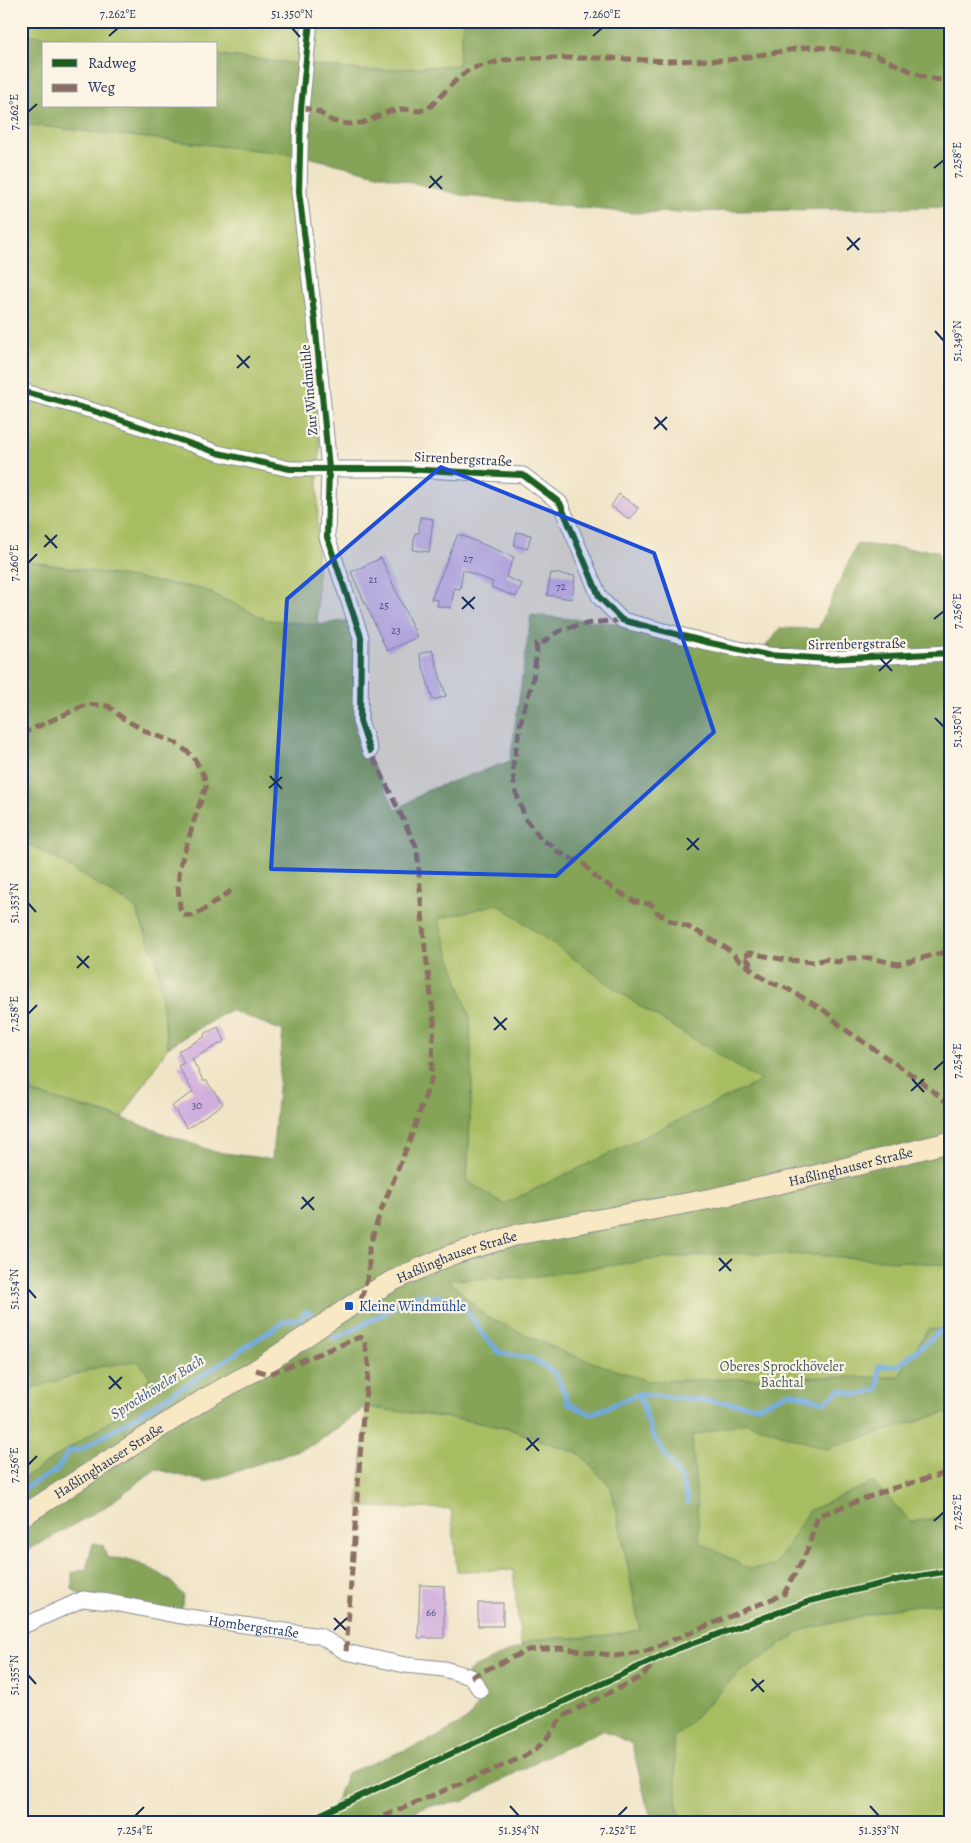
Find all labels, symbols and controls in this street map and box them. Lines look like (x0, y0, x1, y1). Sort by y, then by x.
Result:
text: 7.262°E (100, 6, 136, 22)
text: 51.350°N (271, 6, 313, 22)
text: 7.260°E (583, 6, 621, 22)
legend (42, 42, 218, 108)
text: Radweg (88, 53, 137, 73)
text: Weg (87, 77, 115, 97)
text: 7.262°E (6, 94, 22, 130)
text: 7.258°E (949, 142, 965, 178)
text: 51.349°N (949, 320, 965, 362)
street label: Zur Windmühle (296, 344, 322, 436)
street label: Sirrenbergstraße (414, 447, 512, 471)
text: 7.260°E (6, 544, 22, 582)
house number: 27 (463, 551, 473, 566)
house number: 21 (369, 572, 378, 587)
house number: 72 (556, 579, 566, 594)
text: 7.256°E (949, 593, 965, 629)
house number: 25 (379, 598, 389, 613)
house number: 23 (391, 623, 401, 638)
street label: Sirrenbergstraße (808, 634, 906, 654)
text: 51.350°N (949, 706, 965, 748)
text: 51.353°N (6, 882, 22, 923)
text: 7.258°E (6, 996, 22, 1032)
text: 7.254°E (949, 1043, 965, 1079)
house number: 30 (192, 1098, 202, 1113)
street label: Haßlinghauser Straße (787, 1142, 915, 1191)
street label: Haßlinghauser Straße (393, 1226, 519, 1287)
text: 51.354°N (6, 1268, 22, 1309)
place label: Kleine Windmühle (359, 1297, 466, 1316)
marker: Kleine Windmühle (343, 1300, 355, 1312)
water label: Sprockhöveler Bach (106, 1350, 208, 1424)
park label: Oberes Sprockhöveler Bachtal (720, 1357, 845, 1392)
street label: Haßlinghauser Straße (50, 1418, 167, 1503)
text: 7.256°E (6, 1447, 22, 1483)
text: 7.252°E (949, 1494, 965, 1530)
house number: 66 (426, 1605, 436, 1620)
street label: Hombergstraße (207, 1610, 300, 1642)
text: 51.355°N (6, 1654, 22, 1695)
text: 7.254°E (117, 1822, 153, 1838)
text: 51.354°N (499, 1822, 540, 1838)
text: 7.252°E (600, 1822, 636, 1838)
text: 51.353°N (859, 1822, 900, 1838)

